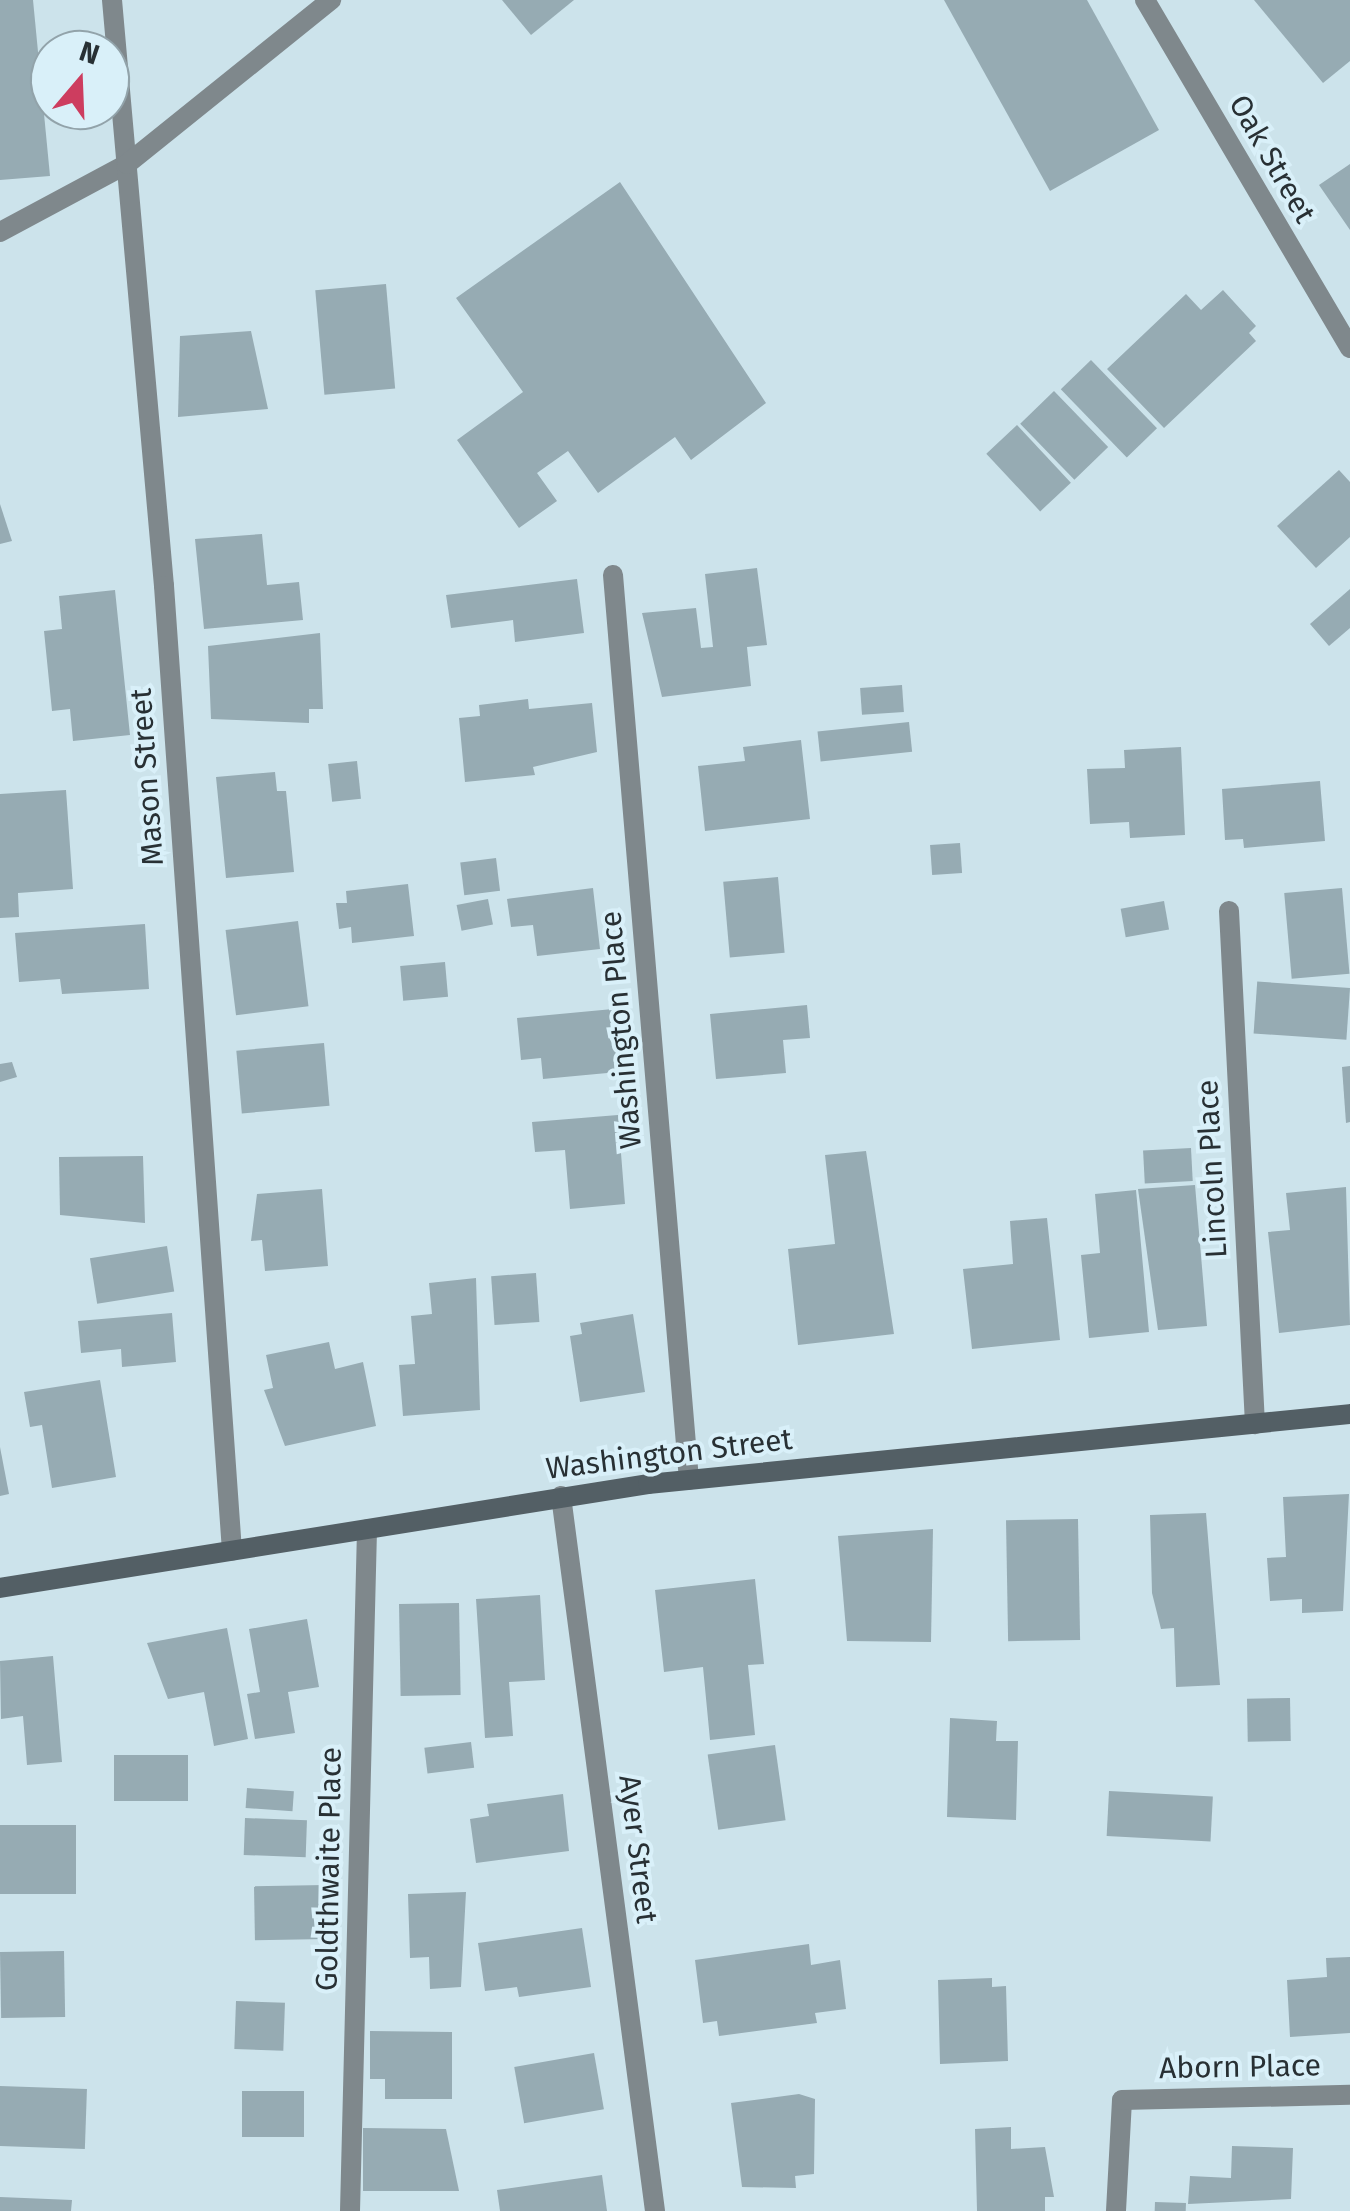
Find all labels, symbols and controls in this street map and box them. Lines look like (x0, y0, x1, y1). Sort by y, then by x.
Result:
north arrow (30, 30, 130, 130)
text: N (75, 34, 103, 72)
street label: Oak Street (1221, 89, 1323, 229)
street label: Mason Street (123, 687, 171, 867)
street label: Washington Place (593, 910, 649, 1150)
street label: Lincoln Place (1189, 1079, 1235, 1259)
street label: Washington Street (544, 1421, 794, 1487)
street label: Goldthwaite Place (309, 1747, 349, 1991)
street label: Ayer Street (611, 1773, 665, 1925)
street label: Aborn Place (1159, 2048, 1321, 2086)

